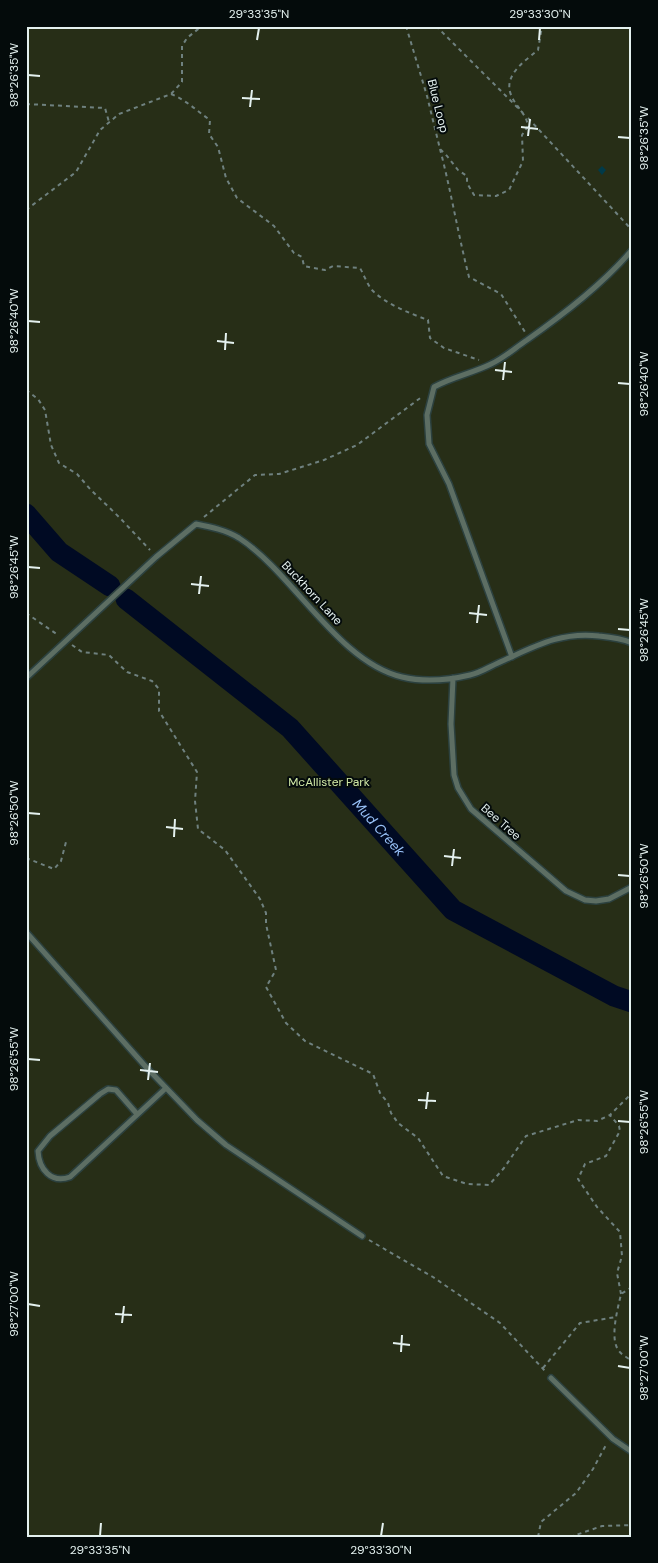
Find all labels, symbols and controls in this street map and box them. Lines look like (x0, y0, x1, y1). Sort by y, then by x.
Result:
text: 29°33'35"N (229, 6, 289, 22)
text: 29°33'30"N (509, 6, 571, 22)
text: 98°26'35"W (6, 42, 22, 107)
street label: Blue Loop (424, 78, 452, 134)
text: 98°26'35"W (636, 105, 652, 170)
text: 98°26'40"W (6, 288, 22, 354)
text: 98°26'40"W (636, 351, 652, 417)
text: 98°26'45"W (6, 535, 22, 599)
street label: Buckhorn Lane (278, 558, 346, 629)
text: 98°26'45"W (636, 598, 652, 662)
park label: McAllister Park (288, 774, 370, 790)
text: 98°26'50"W (6, 780, 22, 846)
water label: Mud Creek (349, 795, 410, 860)
street label: Bee Tree (478, 800, 524, 844)
text: 98°26'50"W (636, 843, 652, 909)
text: 98°26'55"W (6, 1026, 22, 1091)
text: 98°26'55"W (636, 1089, 652, 1154)
text: 98°27'00"W (6, 1271, 22, 1337)
text: 98°27'00"W (636, 1335, 652, 1401)
text: 29°33'35"N (70, 1542, 130, 1558)
text: 29°33'30"N (350, 1542, 412, 1558)

